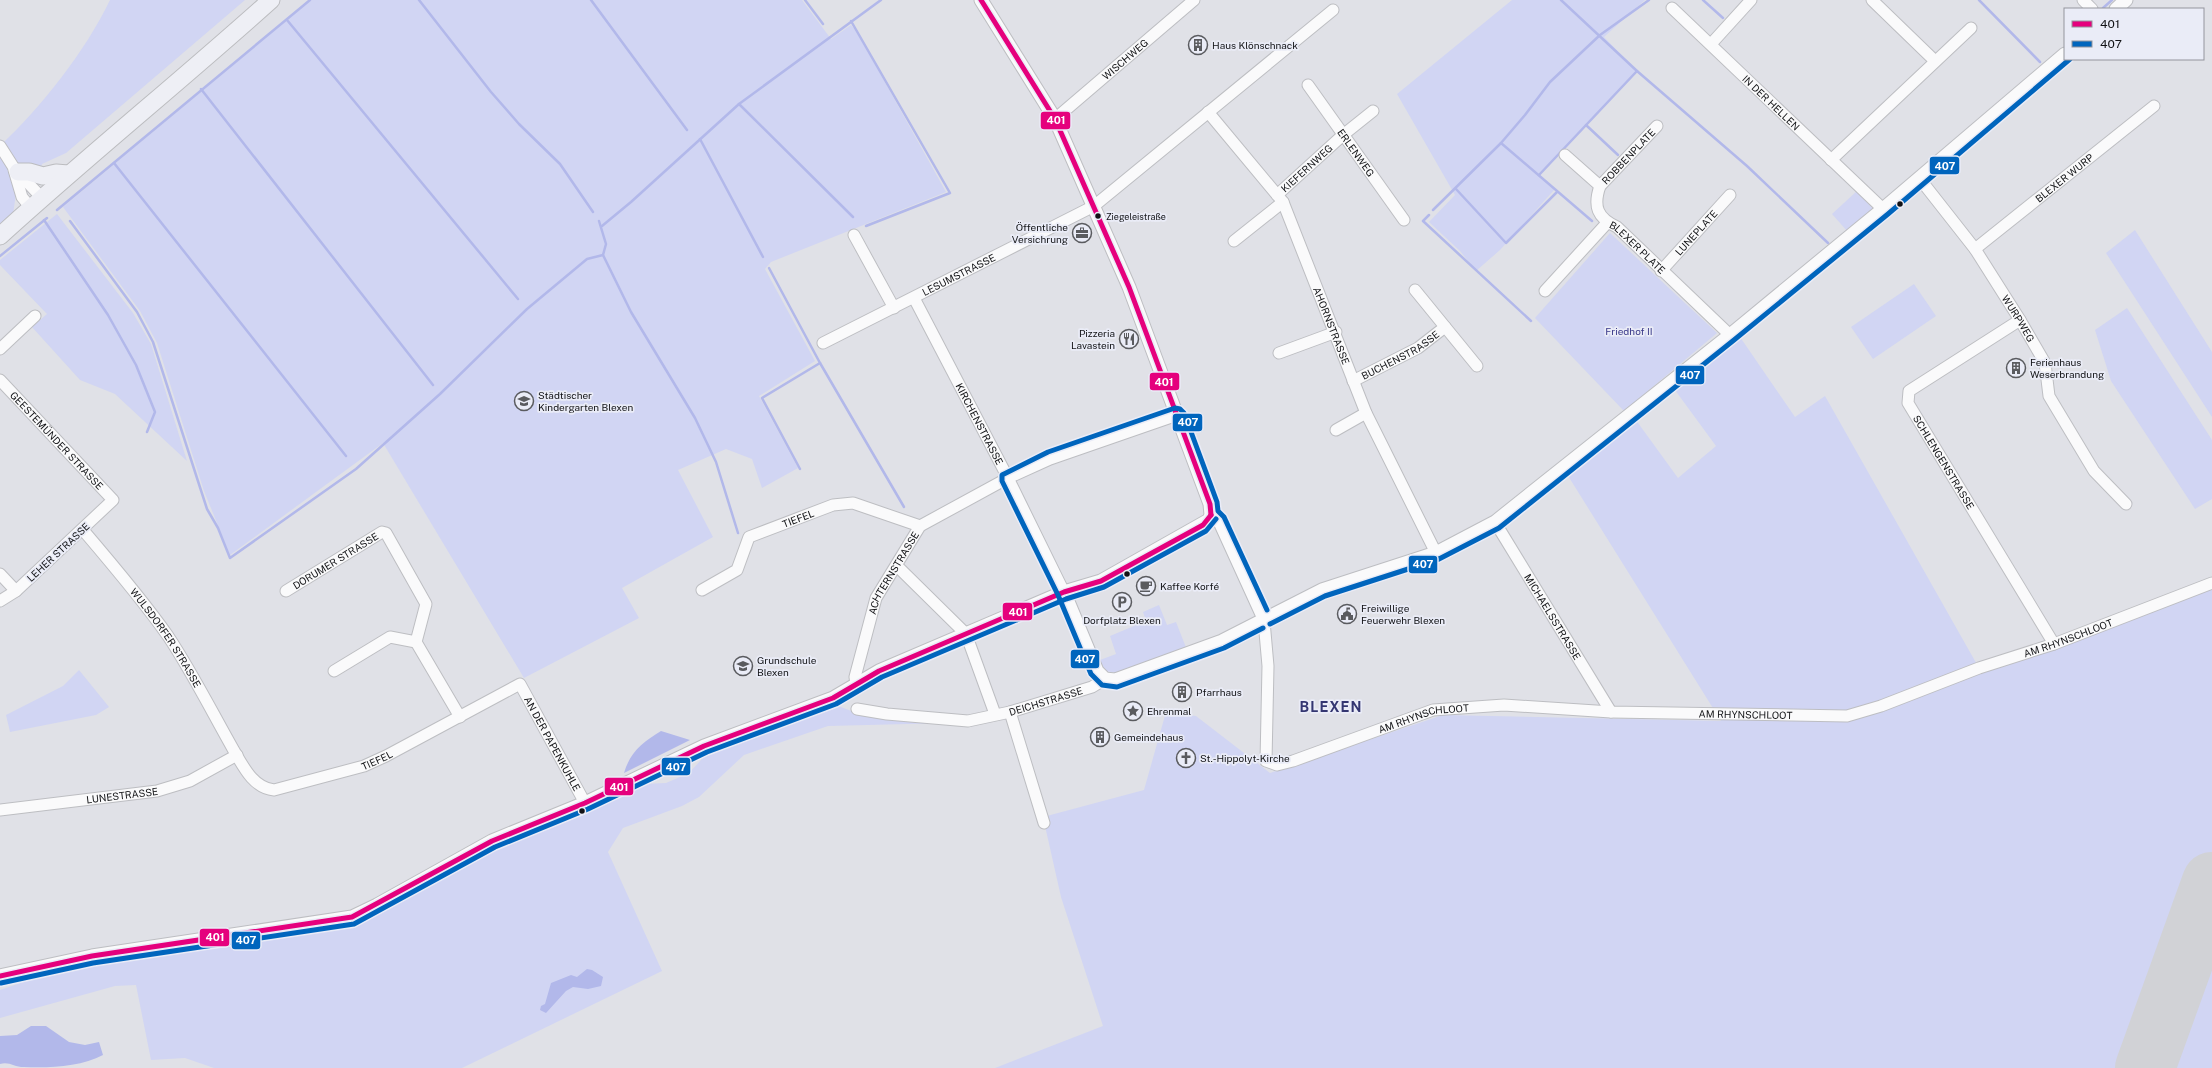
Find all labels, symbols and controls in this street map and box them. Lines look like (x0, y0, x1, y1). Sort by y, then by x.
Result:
legend (2064, 8, 2204, 60)
text: 401 (2100, 17, 2120, 31)
building icon: Haus Klönschnack (1187, 34, 1209, 56)
street label: WISCHWEG (1099, 36, 1150, 82)
text: 407 (2100, 37, 2122, 51)
place label: Haus Klönschnack (1212, 39, 1298, 51)
street label: IN DER HELLEN (1740, 72, 1802, 133)
line badge: 401 (1040, 111, 1071, 130)
text: 401 (1046, 114, 1066, 126)
street label: ERLENWEG (1335, 126, 1377, 179)
street label: ROBBENPLATE (1599, 126, 1657, 187)
street label: KIEFERNWEG (1278, 142, 1335, 195)
street label: BLEXER WURP (2033, 151, 2096, 205)
line badge: 407 (1929, 156, 1960, 175)
text: 407 (1934, 160, 1956, 172)
unlabelled marker (1895, 199, 1905, 209)
street label: LUNEPLATE (1672, 207, 1720, 258)
marker: Ziegeleistraße (1093, 211, 1103, 221)
place label: Ziegeleistraße (1106, 211, 1166, 222)
street label: BLEXER PLATE (1608, 218, 1668, 276)
place label: Öffentliche Versichrung (1012, 221, 1068, 245)
office icon: Öffentliche Versichrung (1071, 222, 1093, 244)
street label: LESUMSTRASSE (920, 251, 997, 298)
street label: AHORNSTRASSE (1311, 285, 1352, 366)
street label: WURPWEG (2000, 293, 2037, 344)
park label: Friedhof II (1605, 325, 1653, 337)
place label: Pizzeria Lavastein (1071, 327, 1115, 351)
restaurant icon: Pizzeria Lavastein (1118, 328, 1140, 350)
street label: BUCHENSTRASSE (1359, 328, 1442, 382)
place label: Ferienhaus Weserbrandung (2030, 356, 2104, 380)
building icon: Ferienhaus Weserbrandung (2005, 357, 2027, 379)
line badge: 407 (1675, 365, 1705, 385)
text: 407 (1679, 369, 1701, 381)
line badge: 401 (1149, 372, 1180, 391)
text: 401 (1154, 376, 1174, 388)
street label: KIRCHENSTRASSE (953, 381, 1006, 467)
street label: GEESTEMÜNDER STRASSE (8, 389, 106, 492)
place label: Städtischer Kindergarten Blexen (538, 389, 633, 413)
school or university icon: Städtischer Kindergarten Blexen (513, 390, 535, 412)
line badge: 407 (1172, 413, 1203, 432)
street label: SCHLENGENSTRASSE (1911, 413, 1977, 511)
text: 407 (1177, 416, 1199, 428)
street label: TIEFEL (781, 507, 816, 530)
street label: LEHER STRASSE (24, 520, 92, 584)
street label: ACHTERNSTRASSE (866, 529, 921, 616)
street label: DORUMER STRASSE (290, 530, 380, 591)
line badge: 407 (1408, 555, 1438, 574)
text: 407 (1412, 558, 1434, 570)
unlabelled marker (1122, 569, 1132, 579)
street label: MICHAELSSTRASSE (1522, 572, 1584, 662)
cafe icon: Kaffee Korfé (1135, 575, 1157, 597)
place label: Kaffee Korfé (1160, 580, 1219, 592)
street label: WULSDORFER STRASSE (128, 585, 204, 689)
parking icon: Dorfplatz Blexen (1111, 591, 1133, 613)
line badge: 401 (1002, 602, 1033, 621)
place label: Freiwillige Feuerwehr Blexen (1361, 602, 1445, 626)
public building icon: Freiwillige Feuerwehr Blexen (1336, 603, 1358, 625)
text: 401 (1008, 606, 1028, 618)
place label: Dorfplatz Blexen (1083, 614, 1161, 626)
street label: AM RHYNSCHLOOT (2022, 616, 2114, 659)
line badge: 407 (1070, 649, 1100, 669)
text: 407 (1074, 653, 1096, 665)
place label: Grundschule Blexen (757, 654, 817, 678)
school or university icon: Grundschule Blexen (732, 655, 754, 677)
building icon: Pfarrhaus (1171, 681, 1193, 703)
street label: DEICHSTRASSE (1007, 684, 1084, 718)
place label: Pfarrhaus (1196, 686, 1242, 698)
street label: AN DER PAPENKUHLE (522, 694, 583, 793)
district label: BLEXEN (1300, 699, 1362, 715)
place icon: Ehrenmal (1122, 700, 1144, 722)
street label: AM RHYNSCHLOOT (1377, 701, 1469, 735)
place label: Ehrenmal (1147, 705, 1191, 717)
street label: AM RHYNSCHLOOT (1699, 707, 1793, 721)
building icon: Gemeindehaus (1089, 726, 1111, 748)
place label: Gemeindehaus (1114, 731, 1183, 743)
church icon: St.-Hippolyt-Kirche (1175, 747, 1197, 769)
street label: TIEFEL (359, 748, 395, 772)
place label: St.-Hippolyt-Kirche (1200, 752, 1290, 764)
line badge: 407 (661, 757, 691, 776)
text: 407 (665, 761, 687, 773)
line badge: 401 (604, 777, 634, 796)
text: 401 (609, 781, 629, 793)
street label: LUNESTRASSE (86, 785, 159, 806)
unlabelled marker (577, 806, 587, 816)
line badge: 401 (199, 928, 230, 947)
text: 401 (205, 931, 225, 943)
line badge: 407 (231, 931, 261, 950)
text: 407 (235, 934, 257, 946)

